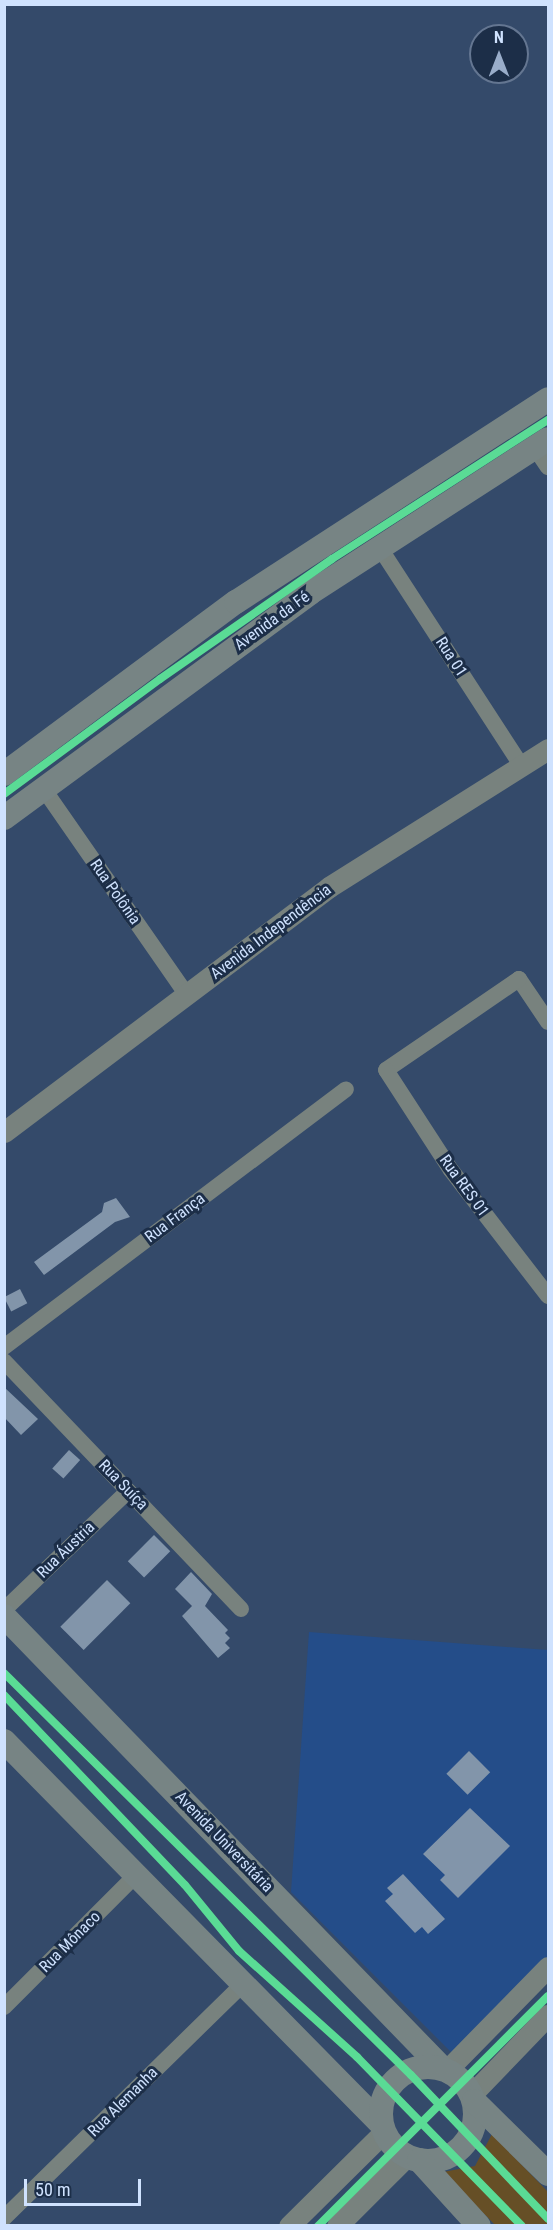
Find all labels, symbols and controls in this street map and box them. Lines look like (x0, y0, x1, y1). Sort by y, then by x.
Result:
north arrow (469, 24, 529, 84)
text: N (494, 28, 504, 47)
street label: Avenida da Fé (231, 587, 313, 655)
street label: Rua 01 (431, 634, 471, 680)
street label: Rua Polônia (86, 856, 144, 928)
street label: Avenida Independência (207, 880, 335, 984)
street label: Rua RES 01 (435, 1151, 493, 1221)
street label: Rua França (141, 1189, 209, 1247)
street label: Rua Suíça (94, 1456, 152, 1514)
street label: Rua Áustria (33, 1518, 99, 1582)
street label: Avenida Universitária (171, 1788, 277, 1896)
street label: Rua Mônaco (35, 1907, 105, 1977)
street label: Rua Alemanha (84, 2063, 162, 2141)
scale bar (27, 2167, 144, 2205)
text: 50 m (35, 2179, 70, 2200)

